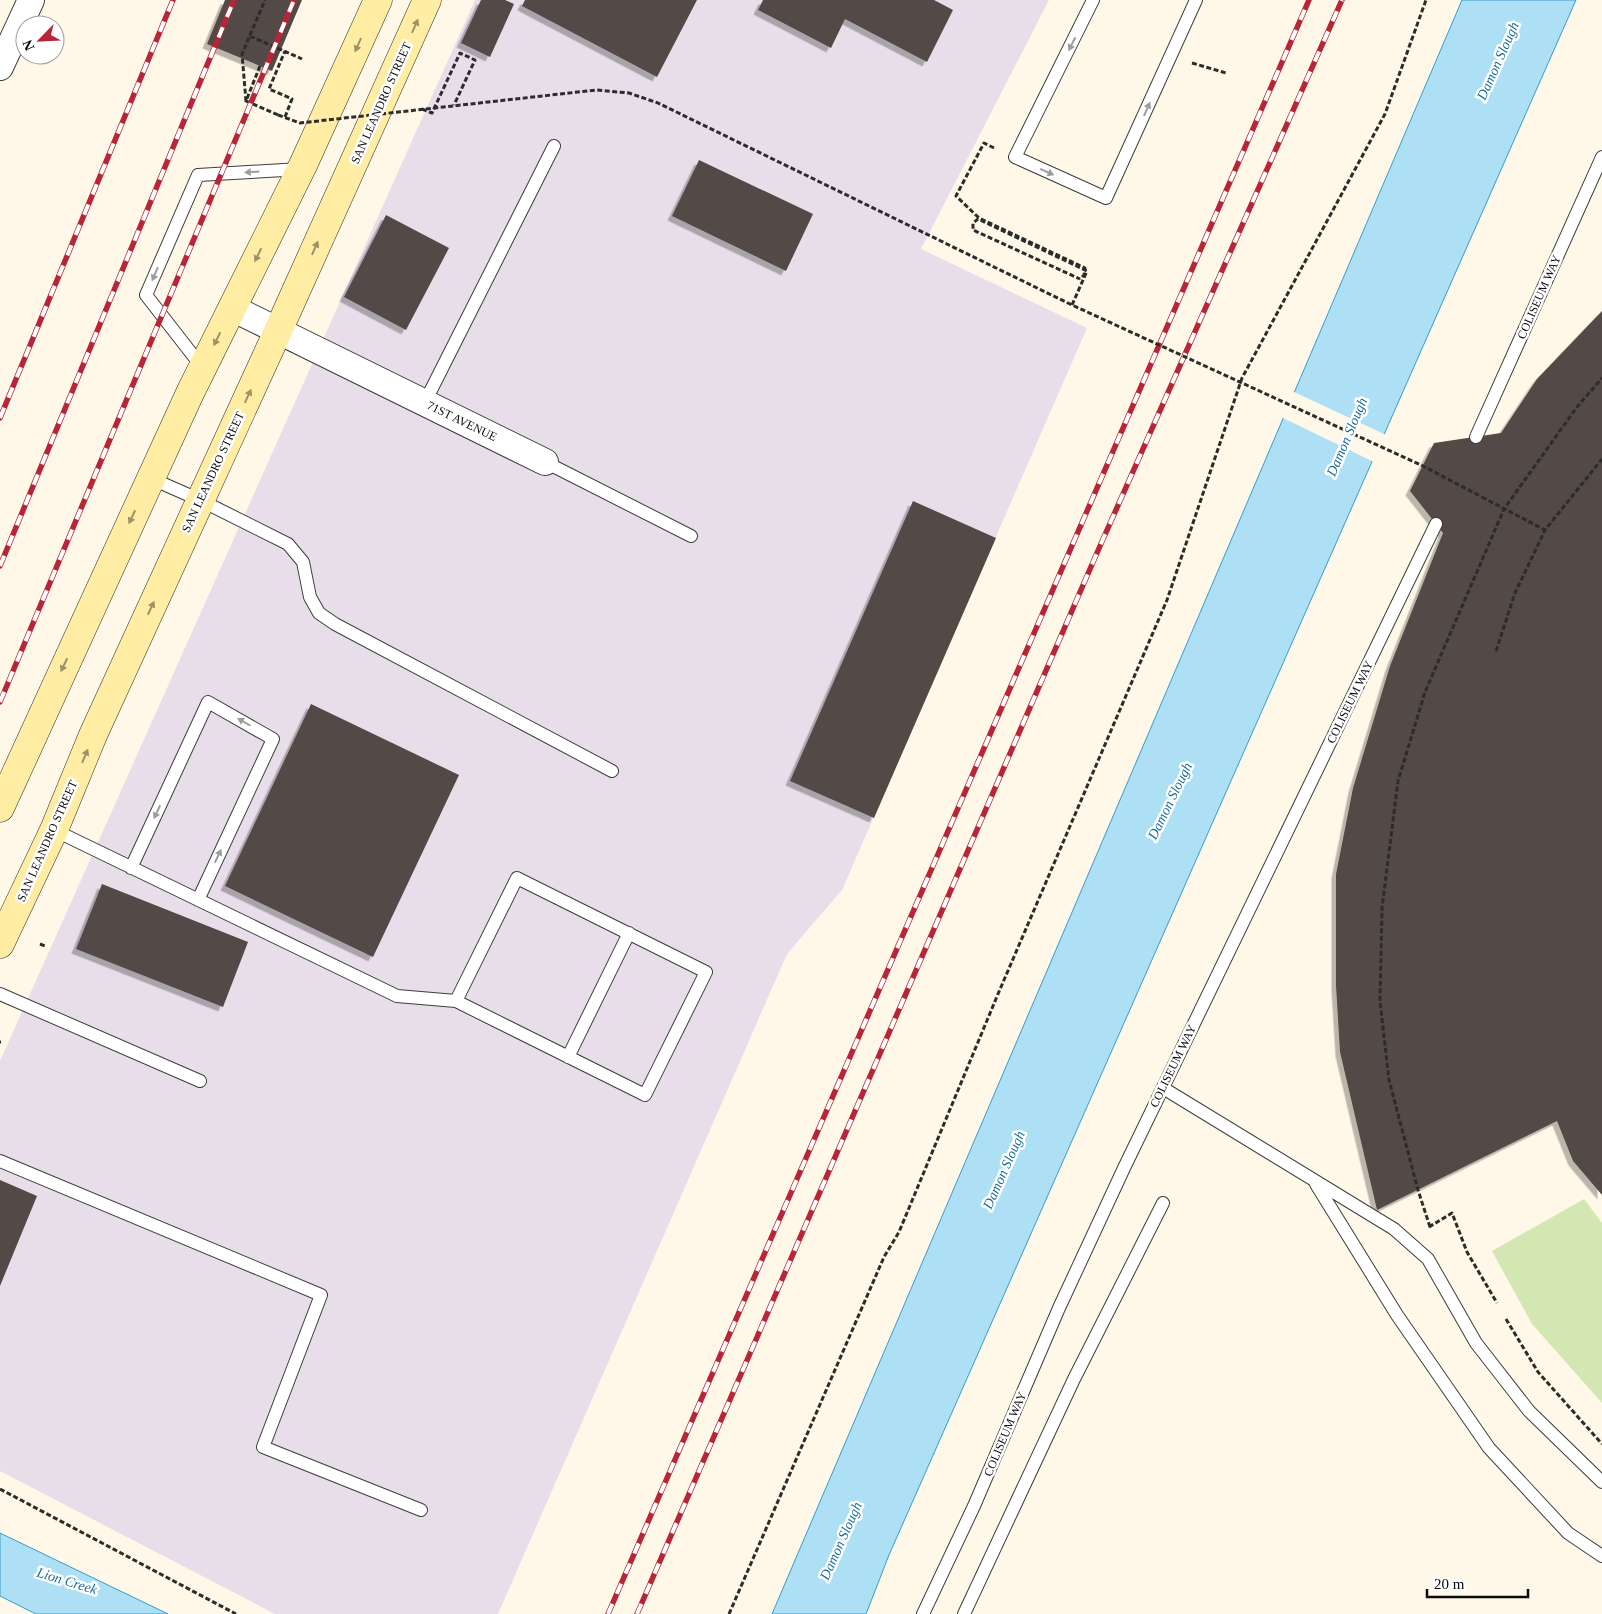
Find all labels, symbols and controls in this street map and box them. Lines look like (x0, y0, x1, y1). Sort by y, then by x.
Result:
north arrow (15, 15, 65, 65)
one-way arrow (412, 19, 420, 33)
water label: Damon Slough (1474, 20, 1522, 103)
one-way arrow (1068, 36, 1076, 51)
text: N (20, 37, 37, 53)
one-way arrow (354, 38, 362, 52)
street label: SAN LEANDRO STREET (348, 40, 414, 166)
one-way arrow (1143, 102, 1151, 116)
one-way arrow (244, 168, 260, 176)
one-way arrow (1040, 168, 1054, 176)
one-way arrow (312, 241, 320, 255)
one-way arrow (254, 248, 262, 262)
street label: COLISEUM WAY (1514, 253, 1564, 341)
one-way arrow (151, 267, 159, 282)
one-way arrow (213, 331, 221, 346)
one-way arrow (244, 389, 252, 403)
water label: Damon Slough (1323, 396, 1370, 479)
street label: 71ST AVENUE (425, 398, 499, 444)
street label: SAN LEANDRO STREET (179, 409, 247, 534)
one-way arrow (128, 510, 136, 524)
one-way arrow (148, 601, 156, 615)
one-way arrow (60, 658, 68, 672)
street label: COLISEUM WAY (1324, 658, 1376, 746)
one-way arrow (237, 718, 250, 727)
one-way arrow (81, 749, 89, 763)
water label: Damon Slough (1144, 760, 1195, 843)
street label: SAN LEANDRO STREET (14, 778, 80, 904)
one-way arrow (153, 805, 161, 819)
one-way arrow (215, 849, 223, 863)
street label: COLISEUM WAY (1147, 1022, 1199, 1110)
water label: Damon Slough (980, 1129, 1028, 1212)
street label: COLISEUM WAY (981, 1389, 1029, 1478)
water label: Damon Slough (817, 1500, 865, 1583)
water label: Lion Creek (34, 1564, 100, 1597)
scale bar (1427, 1566, 1528, 1598)
text: 20 m (1434, 1576, 1465, 1592)

